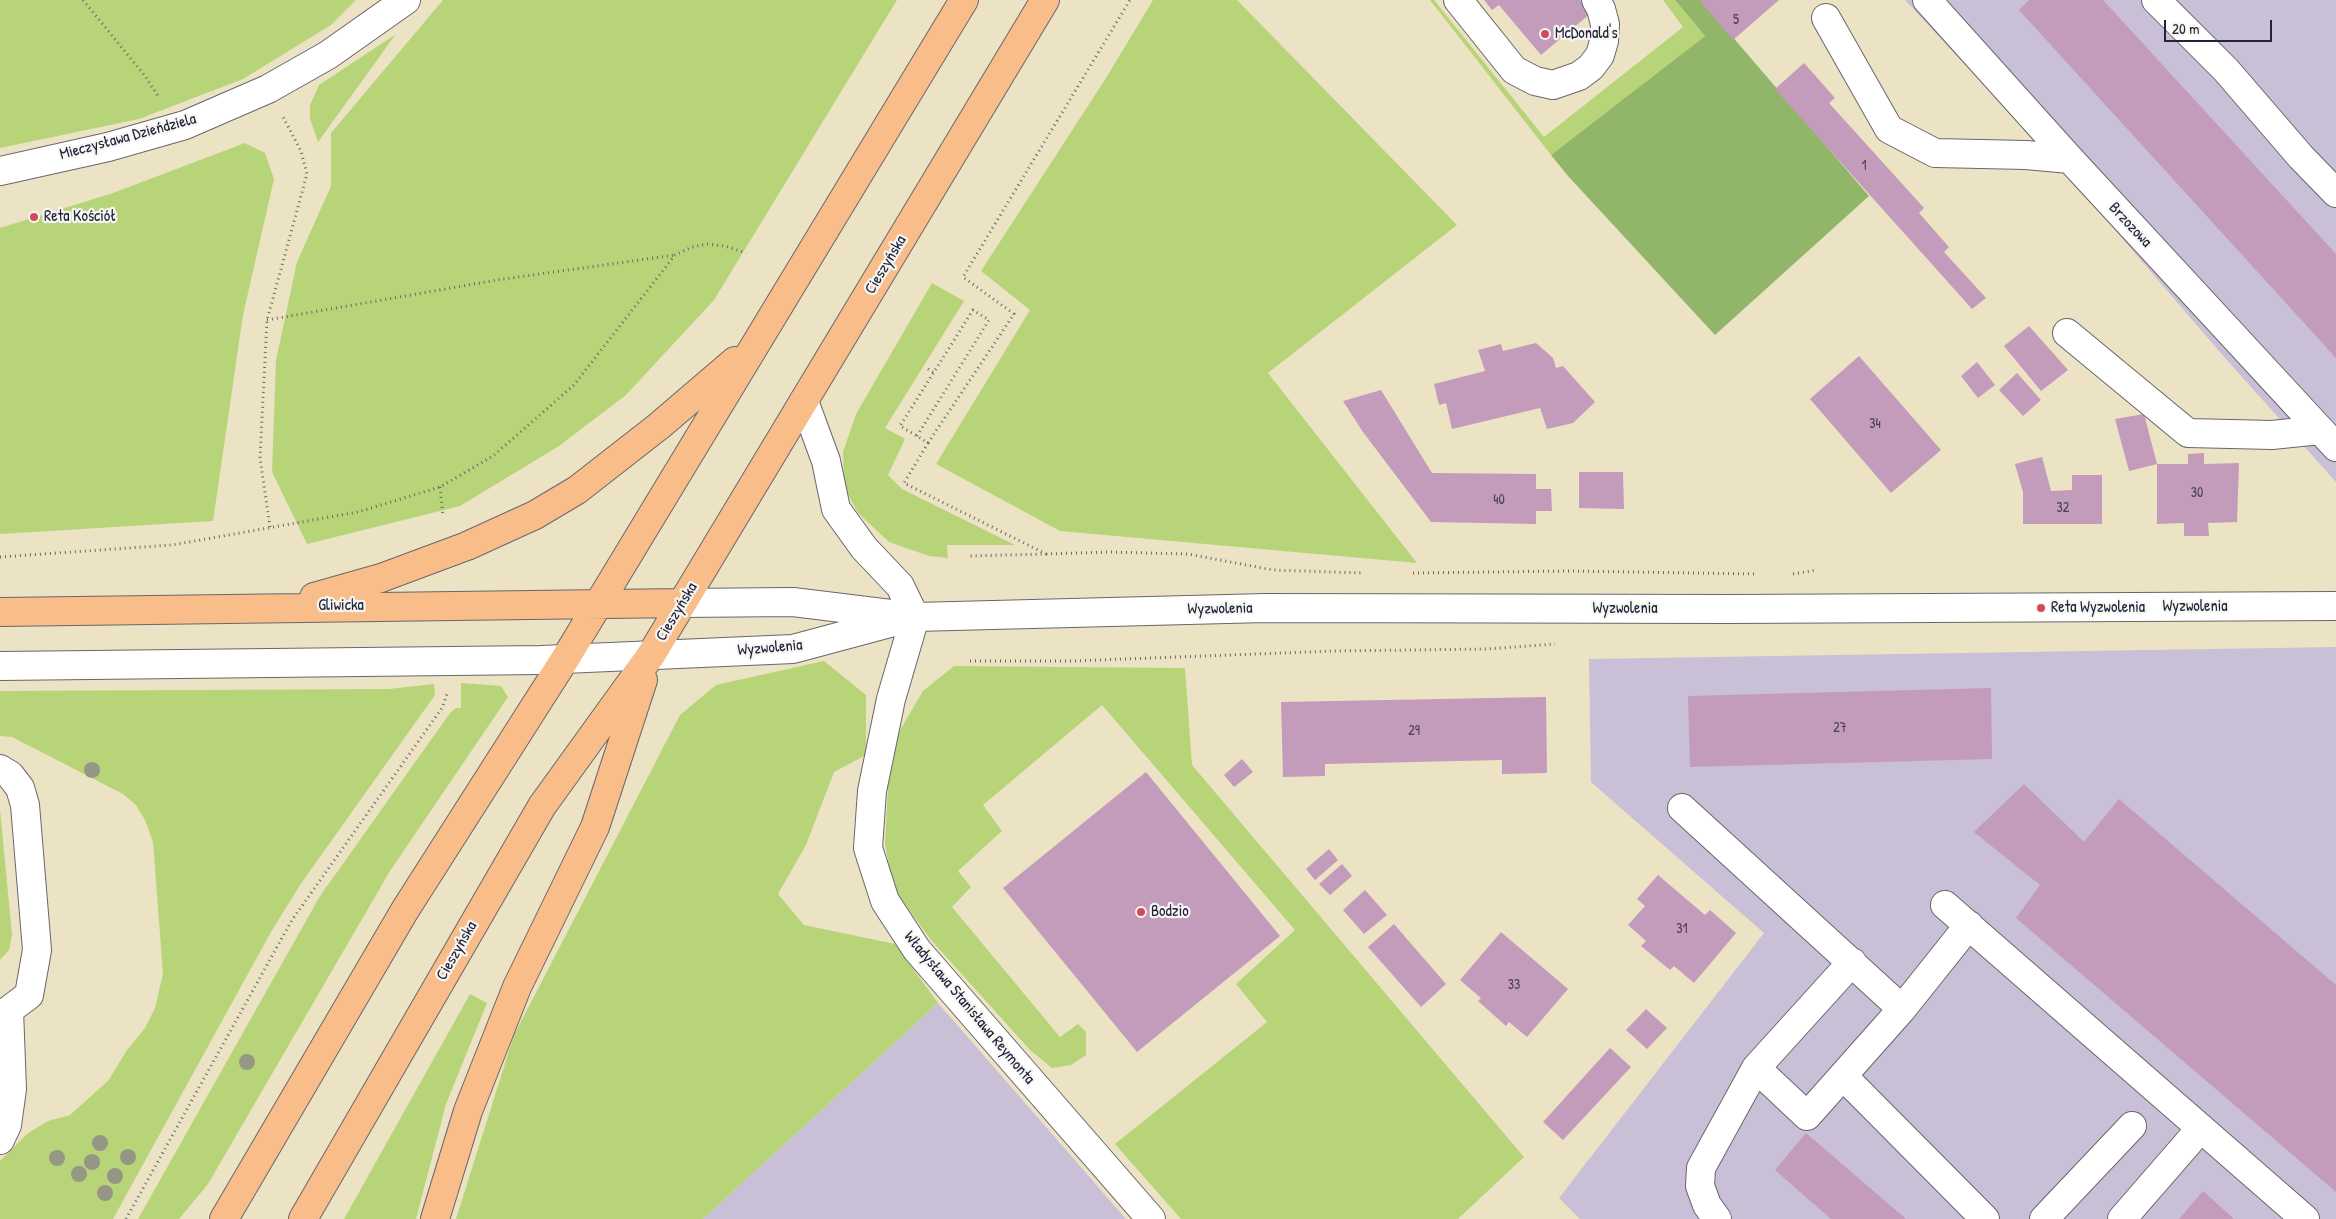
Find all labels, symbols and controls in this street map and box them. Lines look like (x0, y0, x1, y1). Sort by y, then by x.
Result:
scale bar (2166, 10, 2274, 42)
house number: 5 (1733, 12, 1739, 28)
text: 20 m (2172, 18, 2199, 39)
place label: McDonald's (1555, 24, 1618, 44)
marker: McDonald's (1539, 28, 1551, 40)
street label: Mieczysława Dzieńdziela (58, 110, 198, 164)
house number: 1 (1861, 158, 1867, 174)
street label: Brzozowa (2104, 199, 2156, 251)
place label: Reta Kościół (44, 207, 116, 227)
marker: Reta Kościół (28, 211, 40, 223)
street label: Cieszyńska (861, 232, 911, 298)
house number: 34 (1869, 416, 1881, 432)
house number: 30 (2191, 485, 2203, 501)
house number: 40 (1493, 492, 1505, 508)
house number: 32 (2057, 500, 2069, 516)
street label: Cieszyńska (652, 579, 702, 645)
street label: Gliwicka (318, 596, 364, 616)
street label: Wyzwolenia (2162, 597, 2228, 617)
place label: Reta Wyzwolenia (2051, 598, 2145, 618)
street label: Wyzwolenia (1187, 599, 1253, 619)
street label: Wyzwolenia (1592, 599, 1658, 619)
marker: Reta Wyzwolenia (2035, 602, 2047, 614)
street label: Wyzwolenia (737, 636, 803, 660)
house number: 27 (1833, 720, 1847, 736)
house number: 29 (1408, 723, 1420, 739)
place label: Bodzio (1151, 902, 1189, 922)
marker: Bodzio (1135, 906, 1147, 918)
street label: Cieszyńska (432, 918, 482, 984)
house number: 31 (1676, 921, 1688, 937)
street label: Władysława Stanisława Reymonta (899, 928, 1039, 1088)
house number: 33 (1508, 977, 1520, 993)

